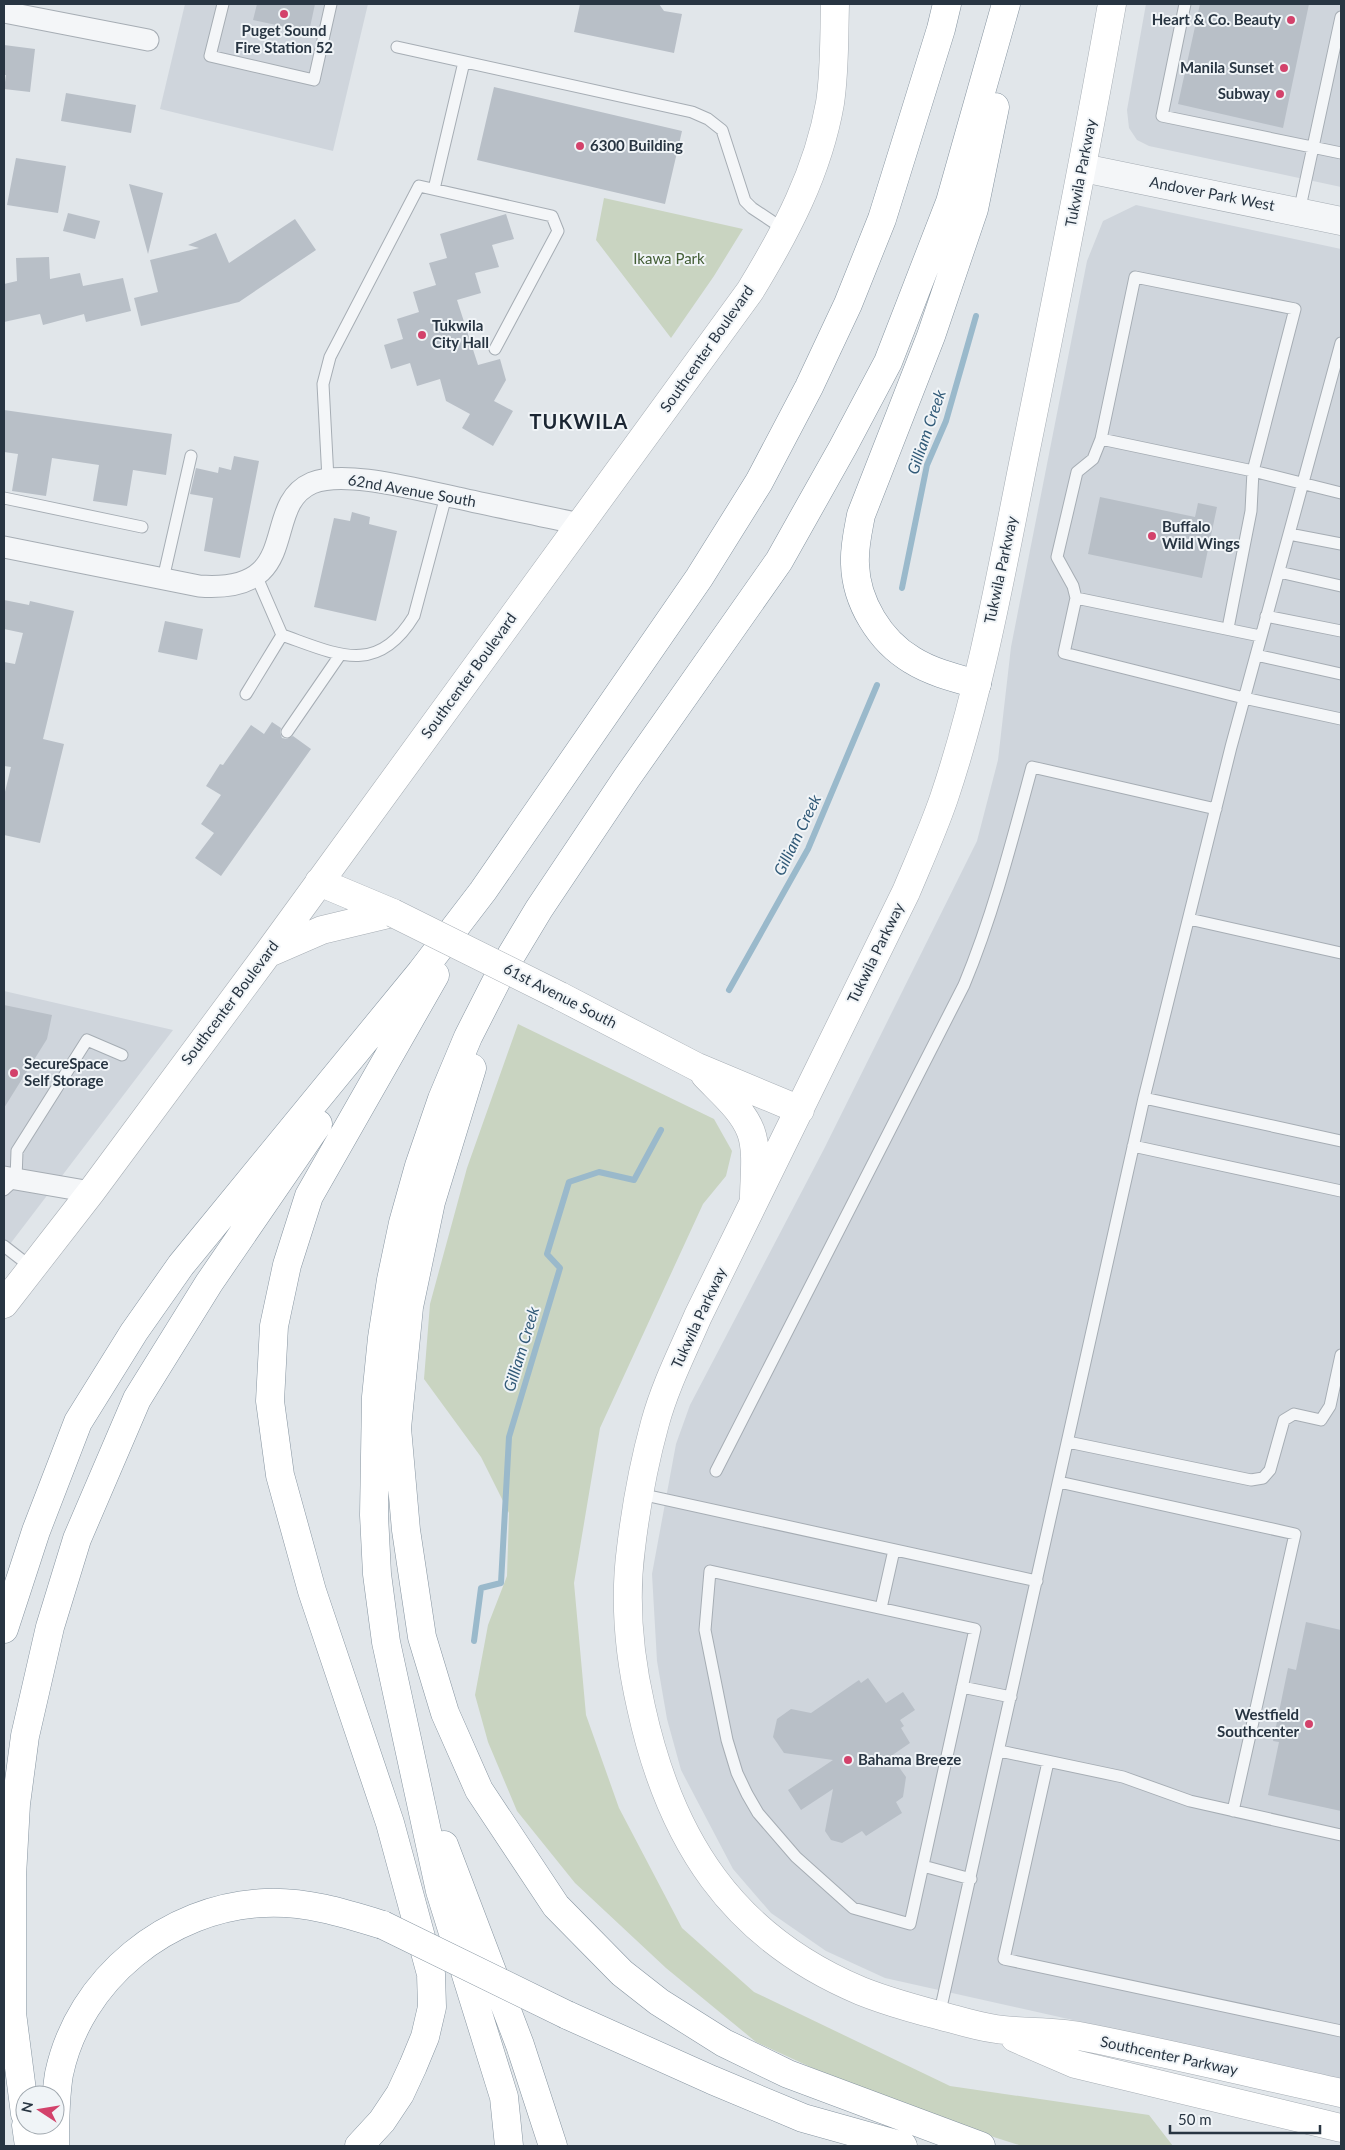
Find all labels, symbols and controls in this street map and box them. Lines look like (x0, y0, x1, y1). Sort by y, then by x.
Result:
marker: Puget Sound Fire Station 52 (278, 8, 290, 20)
place label: Heart & Co. Beauty (1152, 10, 1281, 28)
marker: Heart & Co. Beauty (1285, 14, 1297, 26)
place label: Puget Sound Fire Station 52 (235, 21, 333, 56)
place label: Manila Sunset (1180, 58, 1274, 76)
marker: Manila Sunset (1278, 62, 1290, 74)
place label: Subway (1218, 84, 1270, 102)
marker: Subway (1274, 88, 1286, 100)
street label: Tukwila Parkway (1061, 117, 1099, 228)
place label: 6300 Building (590, 136, 683, 154)
marker: 6300 Building (574, 140, 586, 152)
street label: Andover Park West (1148, 172, 1277, 214)
park label: Ikawa Park (633, 249, 705, 267)
street label: Southcenter Boulevard (656, 282, 757, 415)
place label: Tukwila City Hall (432, 316, 489, 351)
marker: Tukwila City Hall (416, 329, 428, 341)
water label: Gilliam Creek (902, 387, 949, 476)
district label: TUKWILA (530, 409, 628, 433)
street label: 62nd Avenue South (347, 470, 478, 510)
street label: Tukwila Parkway (980, 514, 1020, 625)
place label: Buffalo Wild Wings (1162, 517, 1240, 552)
marker: Buffalo Wild Wings (1146, 530, 1158, 542)
street label: Southcenter Boulevard (417, 609, 520, 742)
water label: Gilliam Creek (769, 791, 825, 878)
street label: Tukwila Parkway (843, 899, 907, 1006)
street label: Southcenter Boulevard (177, 937, 282, 1068)
street label: 61st Avenue South (501, 959, 620, 1031)
place label: SecureSpace Self Storage (24, 1054, 108, 1089)
marker: SecureSpace Self Storage (8, 1067, 20, 1079)
street label: Tukwila Parkway (667, 1264, 729, 1371)
water label: Gilliam Creek (499, 1304, 543, 1394)
place label: Westfield Southcenter (1217, 1705, 1299, 1740)
marker: Westfield Southcenter (1303, 1718, 1315, 1730)
place label: Bahama Breeze (858, 1750, 961, 1768)
marker: Bahama Breeze (842, 1754, 854, 1766)
street label: Southcenter Parkway (1099, 2032, 1240, 2078)
north arrow (15, 2085, 65, 2135)
text: N (17, 2100, 36, 2114)
scale bar (1170, 2102, 1320, 2134)
text: 50 m (1178, 2110, 1212, 2128)

